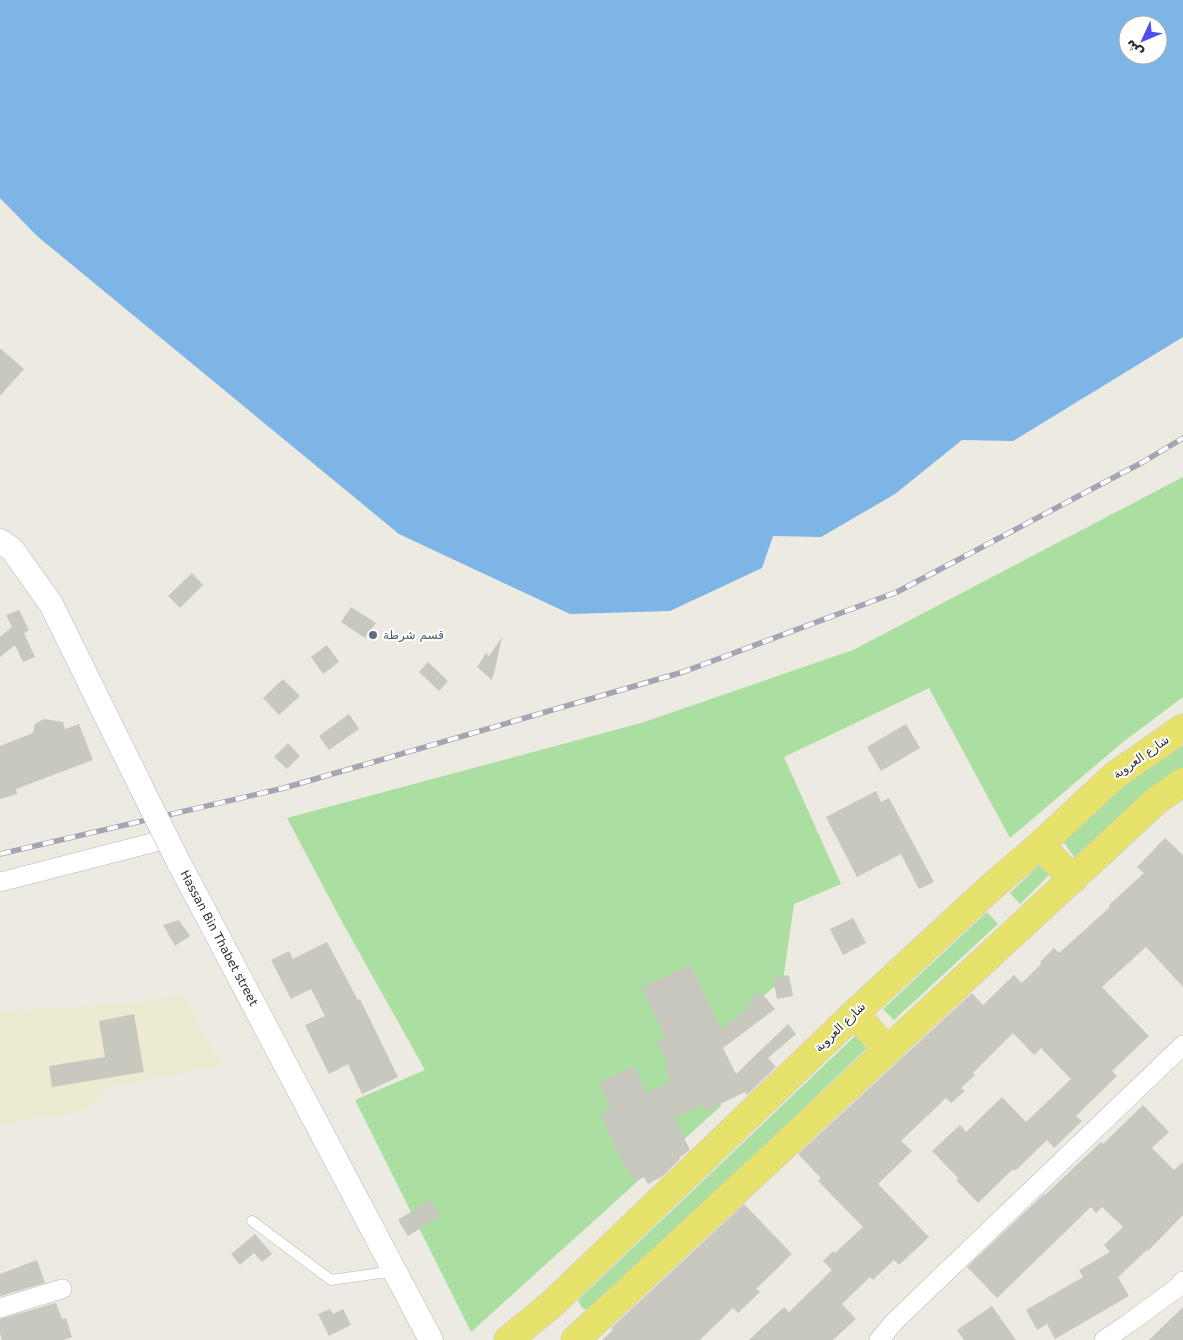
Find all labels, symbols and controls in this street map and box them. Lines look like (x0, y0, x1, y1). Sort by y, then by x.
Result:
north arrow (1118, 15, 1168, 65)
text: ش (1121, 37, 1146, 62)
place label: قسم شرطة (383, 628, 444, 643)
marker: قسم شرطة (367, 629, 379, 641)
street label: شارع العروبة (1110, 732, 1172, 782)
street label: Hassan Bin Thabet street (177, 868, 261, 1008)
street label: شارع العروبة (812, 999, 869, 1055)

